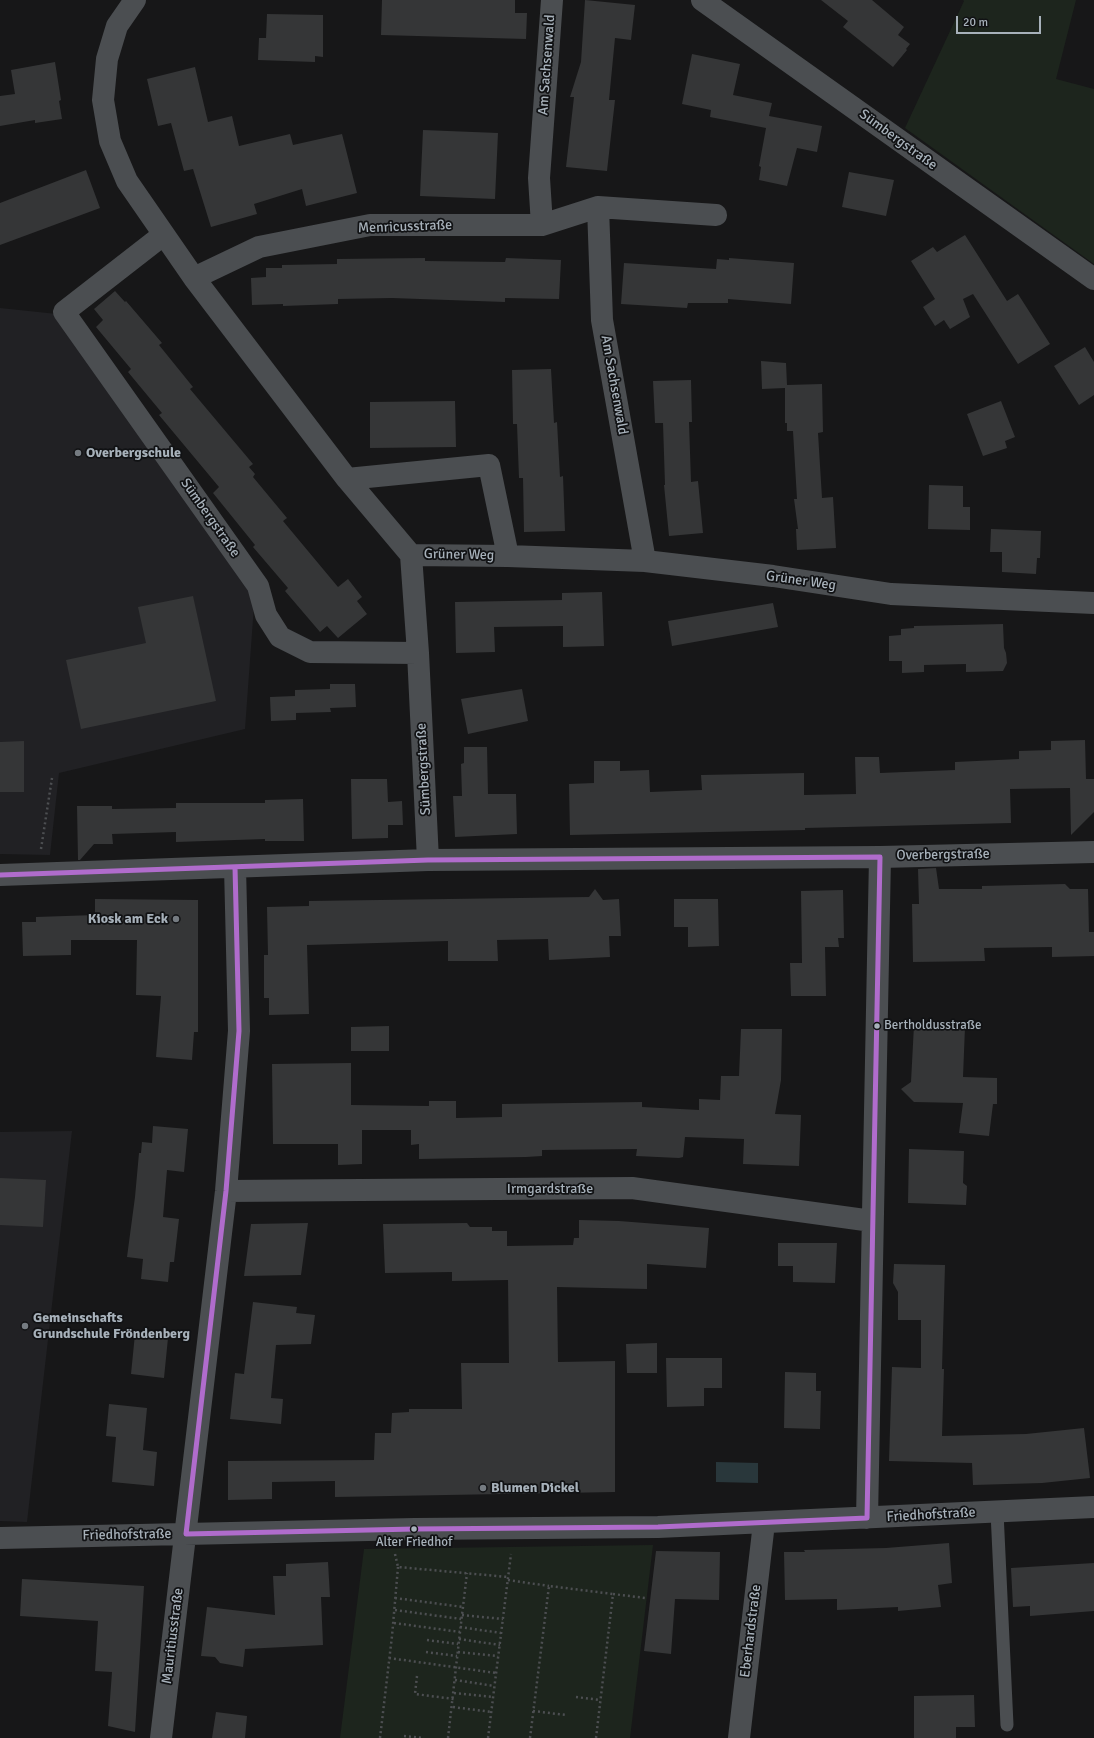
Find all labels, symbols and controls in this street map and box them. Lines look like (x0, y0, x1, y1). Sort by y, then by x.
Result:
scale bar (958, 8, 1043, 34)
street label: Am Sachsenwald (535, 14, 559, 116)
text: 20 m (963, 15, 988, 30)
street label: Sümbergstraße (856, 106, 940, 174)
street label: Menricusstraße (357, 217, 453, 237)
street label: Am Sachsenwald (597, 334, 631, 436)
place label: Overbergschule (86, 445, 181, 461)
marker: Overbergschule (73, 448, 83, 458)
street label: Sümbergstraße (177, 475, 243, 561)
street label: Grüner Weg (424, 546, 494, 564)
street label: Grüner Weg (765, 568, 837, 594)
street label: Sümbergstraße (413, 722, 435, 816)
street label: Overbergstraße (896, 846, 990, 864)
place label: Kiosk am Eck (88, 911, 168, 927)
marker: Kiosk am Eck (171, 914, 181, 924)
place label: Bertholdusstraße (884, 1018, 981, 1034)
marker: Bertholdusstraße (872, 1021, 882, 1031)
street label: Irmgardstraße (507, 1181, 593, 1197)
place label: Gemeinschafts Grundschule Fröndenberg (33, 1310, 190, 1342)
marker: Gemeinschafts Grundschule Fröndenberg (20, 1321, 30, 1331)
place label: Blumen Dickel (491, 1480, 579, 1496)
marker: Blumen Dickel (478, 1483, 488, 1493)
street label: Friedhofstraße (886, 1504, 976, 1526)
marker: Alter Friedhof (409, 1524, 419, 1534)
street label: Friedhofstraße (82, 1526, 172, 1544)
place label: Alter Friedhof (376, 1535, 452, 1551)
street label: Eberhardstraße (737, 1584, 765, 1678)
street label: Mauritiusstraße (159, 1587, 187, 1685)

